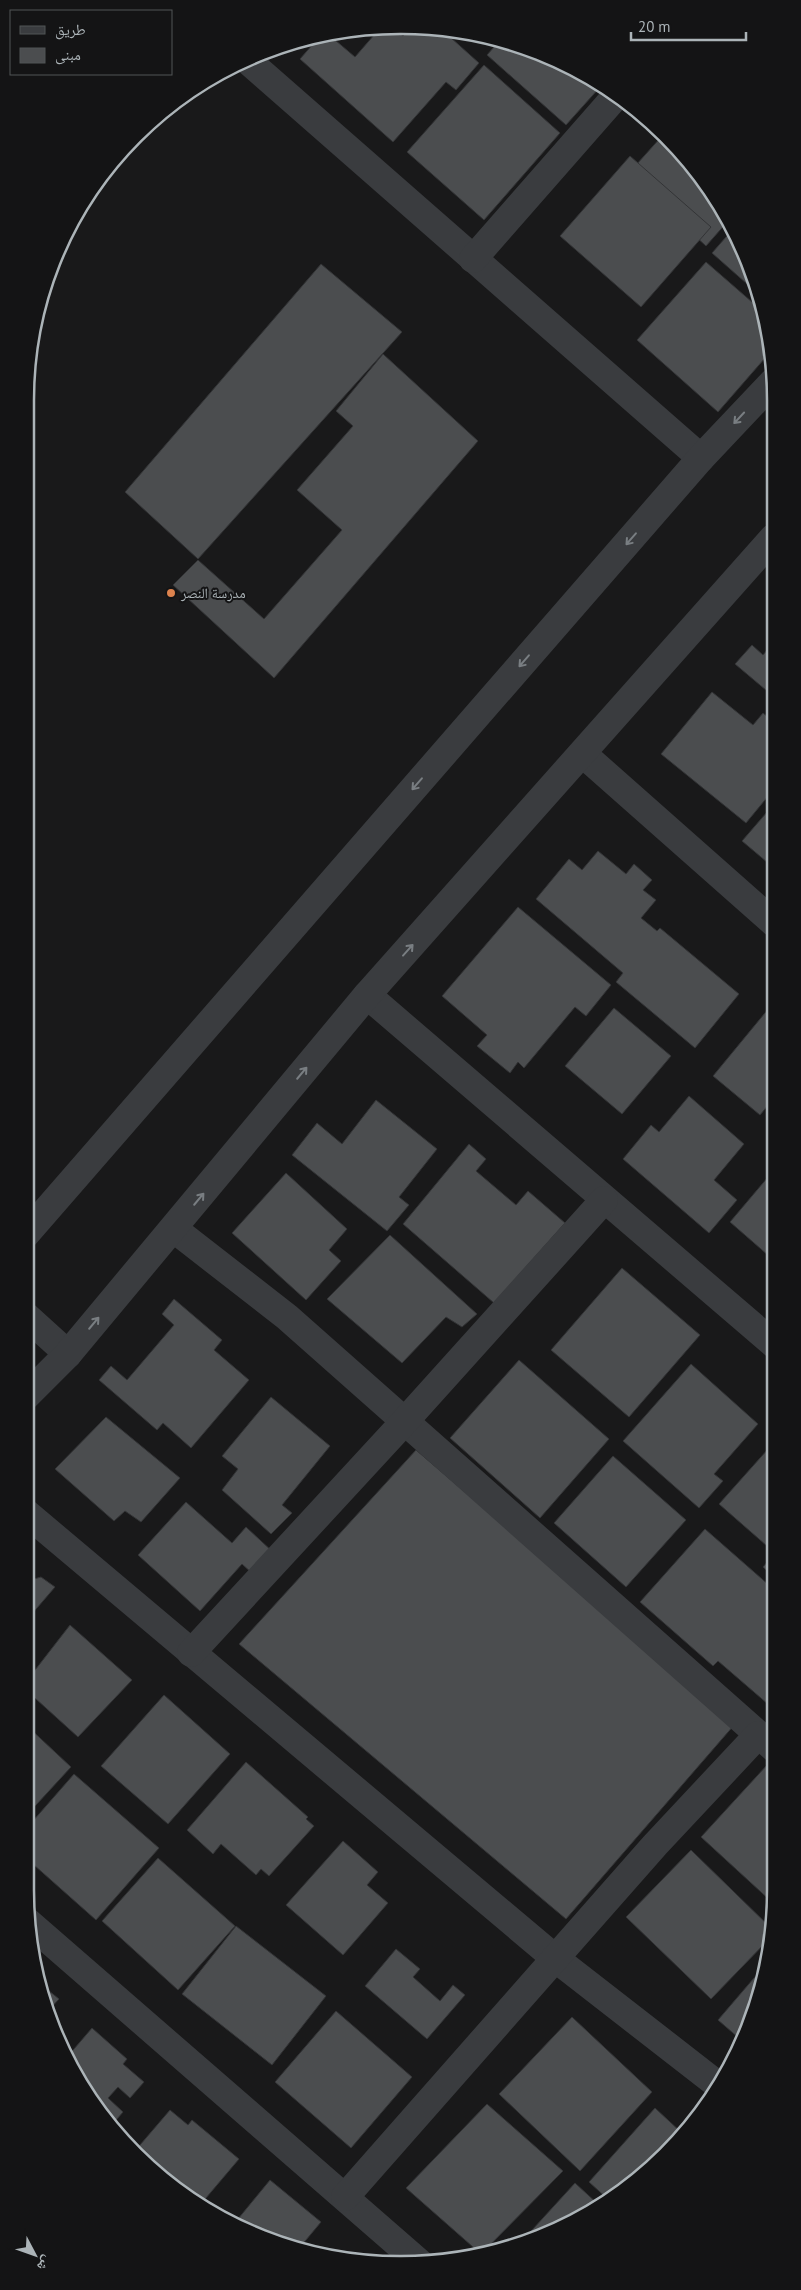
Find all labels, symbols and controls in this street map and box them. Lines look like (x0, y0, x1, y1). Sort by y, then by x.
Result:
legend (10, 10, 172, 75)
scale bar (631, 10, 746, 42)
text: 20 m (638, 17, 671, 36)
text: طريق (55, 20, 86, 40)
text: مبنى (55, 45, 81, 65)
one-way arrow (733, 411, 745, 424)
one-way arrow (625, 532, 637, 545)
place label: مدرسة النصر (180, 584, 246, 602)
marker: مدرسة النصر (165, 587, 177, 599)
one-way arrow (518, 655, 530, 668)
one-way arrow (412, 777, 423, 790)
one-way arrow (402, 943, 413, 956)
one-way arrow (297, 1067, 308, 1080)
one-way arrow (193, 1192, 204, 1205)
one-way arrow (88, 1316, 100, 1329)
north arrow (10, 2230, 60, 2280)
text: ش (33, 2252, 56, 2275)

